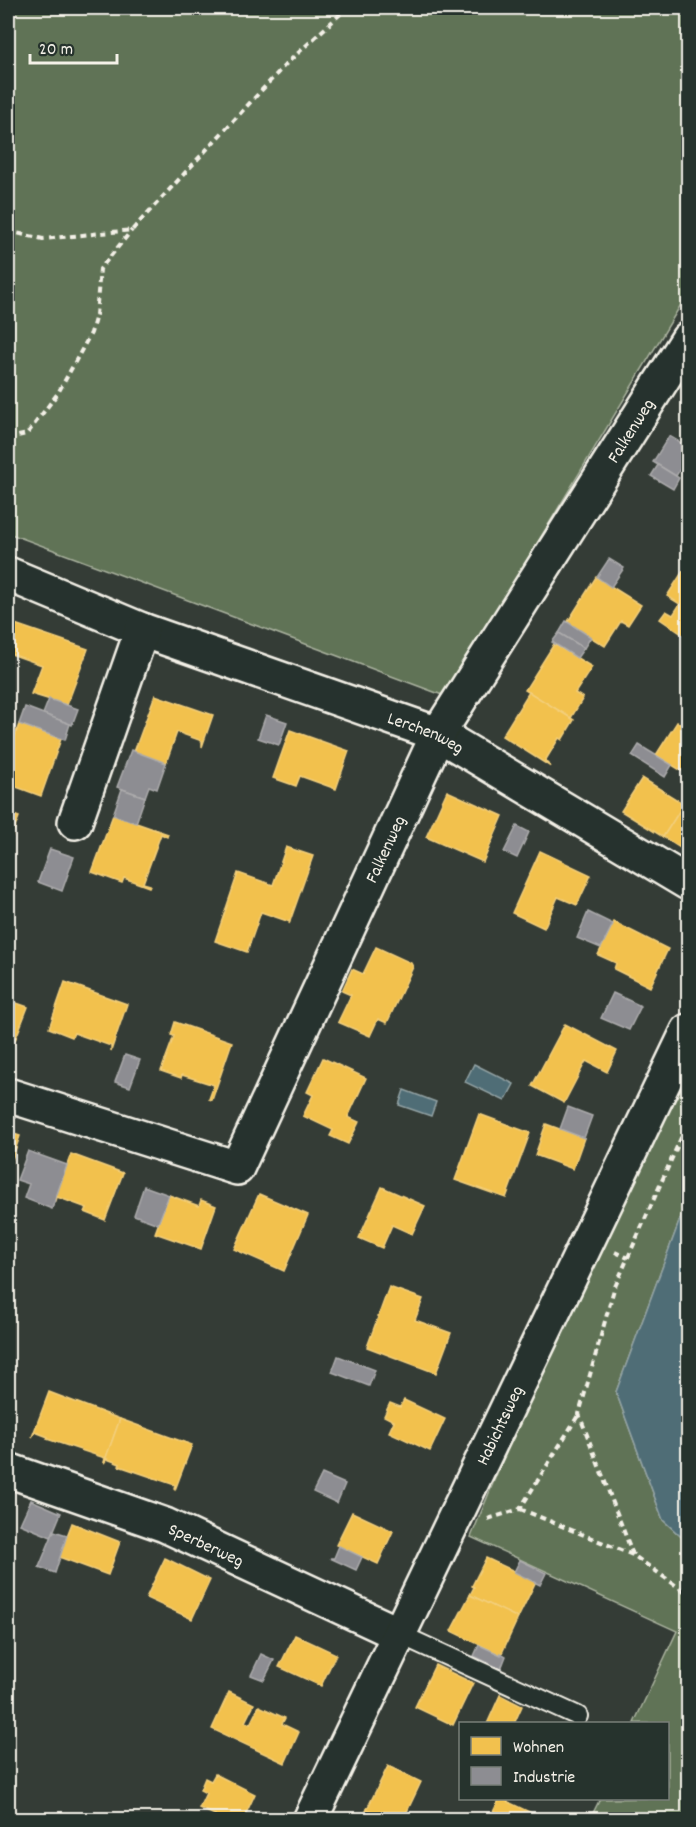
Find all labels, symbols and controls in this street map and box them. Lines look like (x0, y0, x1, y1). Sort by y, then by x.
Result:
scale bar (30, 27, 117, 65)
text: 20 m (39, 38, 73, 63)
street label: Falkenweg (603, 395, 662, 469)
street label: Lerchenweg (383, 707, 468, 762)
street label: Falkenweg (361, 812, 414, 888)
street label: Habichtsweg (472, 1382, 531, 1470)
street label: Sperberweg (163, 1518, 247, 1575)
legend (459, 1722, 669, 1800)
text: Wohnen (513, 1736, 564, 1761)
text: Industrie (513, 1766, 575, 1791)

